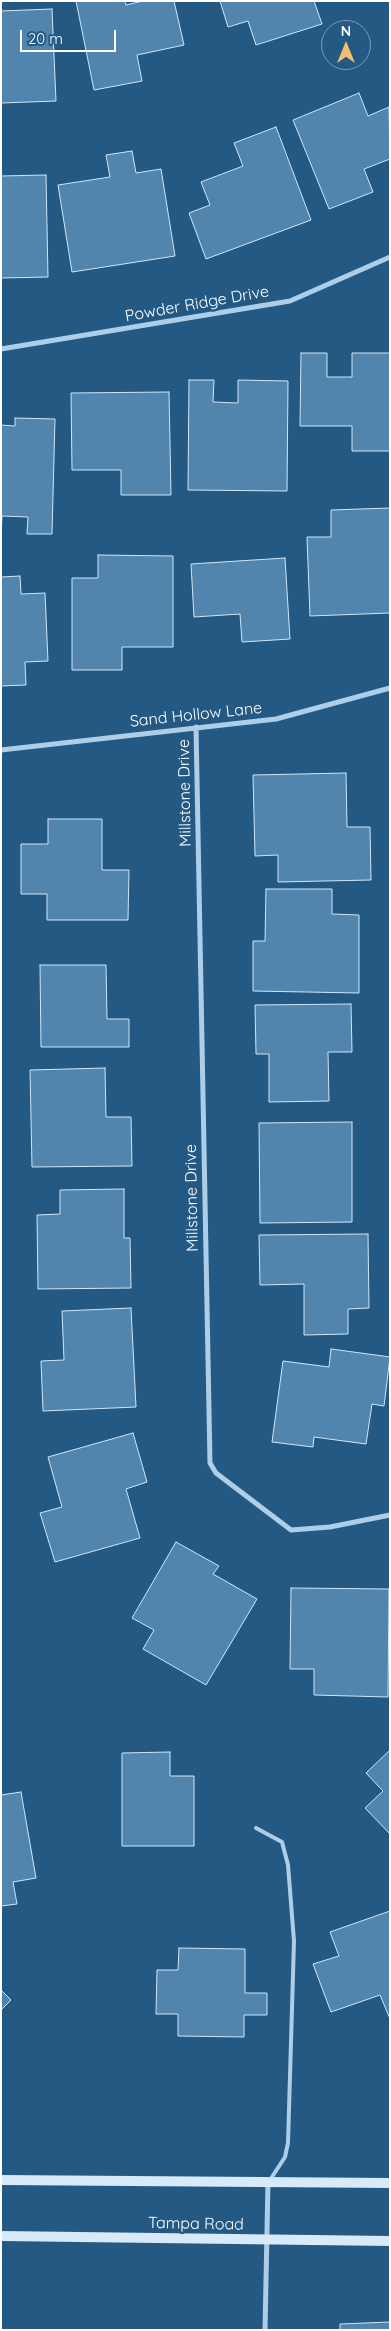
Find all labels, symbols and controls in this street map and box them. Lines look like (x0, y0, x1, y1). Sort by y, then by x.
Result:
scale bar (22, 20, 119, 52)
north arrow (321, 20, 371, 70)
text: N (341, 22, 351, 40)
text: 20 m (28, 29, 63, 48)
street label: Powder Ridge Drive (124, 282, 270, 326)
street label: Sand Hollow Lane (129, 699, 263, 731)
street label: Millstone Drive (174, 739, 196, 847)
street label: Millstone Drive (181, 1144, 203, 1252)
street label: Tampa Road (148, 2214, 244, 2234)

